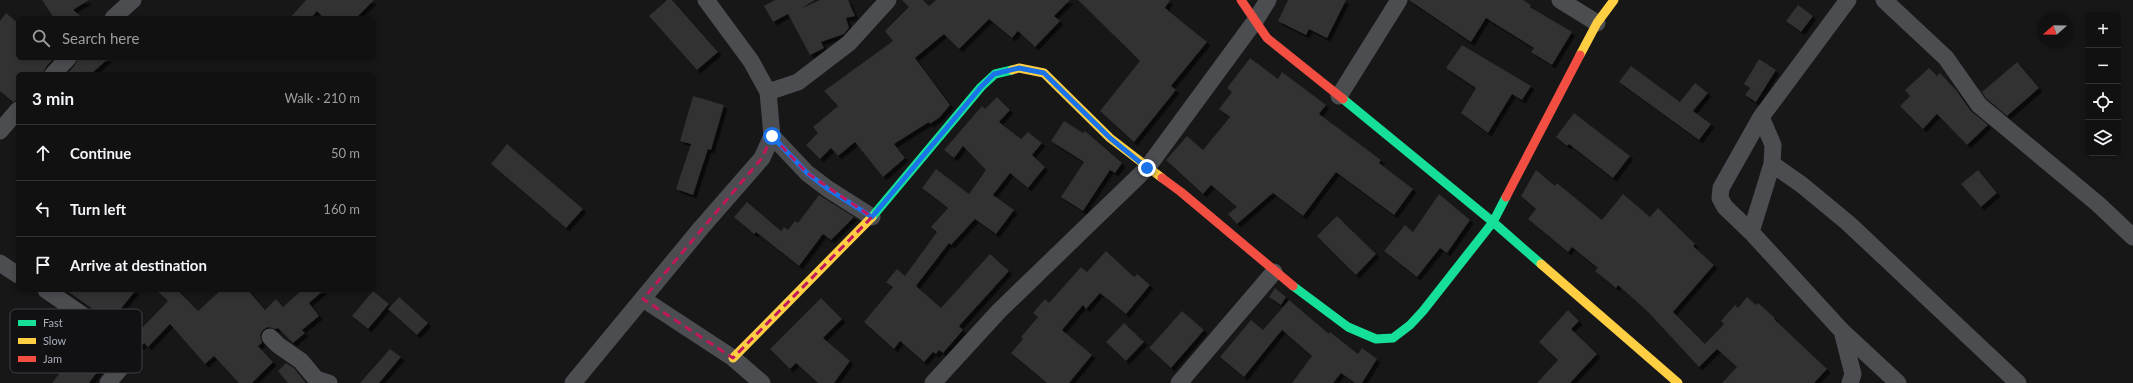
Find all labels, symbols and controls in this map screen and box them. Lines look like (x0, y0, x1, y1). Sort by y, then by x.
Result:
north arrow (2037, 12, 2073, 48)
map controls (2085, 12, 2121, 156)
button: + (2085, 12, 2121, 48)
search box (16, 16, 376, 60)
icon: search (30, 27, 52, 49)
text: Search here (62, 29, 139, 47)
button: − (2085, 48, 2121, 84)
button: locate (2085, 84, 2121, 120)
text: 3 min (32, 88, 74, 109)
text: Walk · 210 m (284, 90, 360, 106)
button: layers (2085, 120, 2121, 156)
route start (763, 127, 781, 145)
icon: ahead (32, 142, 54, 164)
text: Continue (70, 144, 131, 162)
text: 50 m (331, 145, 360, 161)
route end (1138, 159, 1156, 177)
icon: left (32, 198, 54, 220)
text: Turn left (70, 200, 126, 218)
text: 160 m (323, 201, 360, 217)
icon: arrive (32, 254, 54, 276)
text: Arrive at destination (70, 256, 207, 274)
legend (10, 309, 142, 373)
text: Fast (43, 316, 63, 329)
text: Slow (43, 334, 67, 347)
text: Jam (43, 352, 62, 365)

